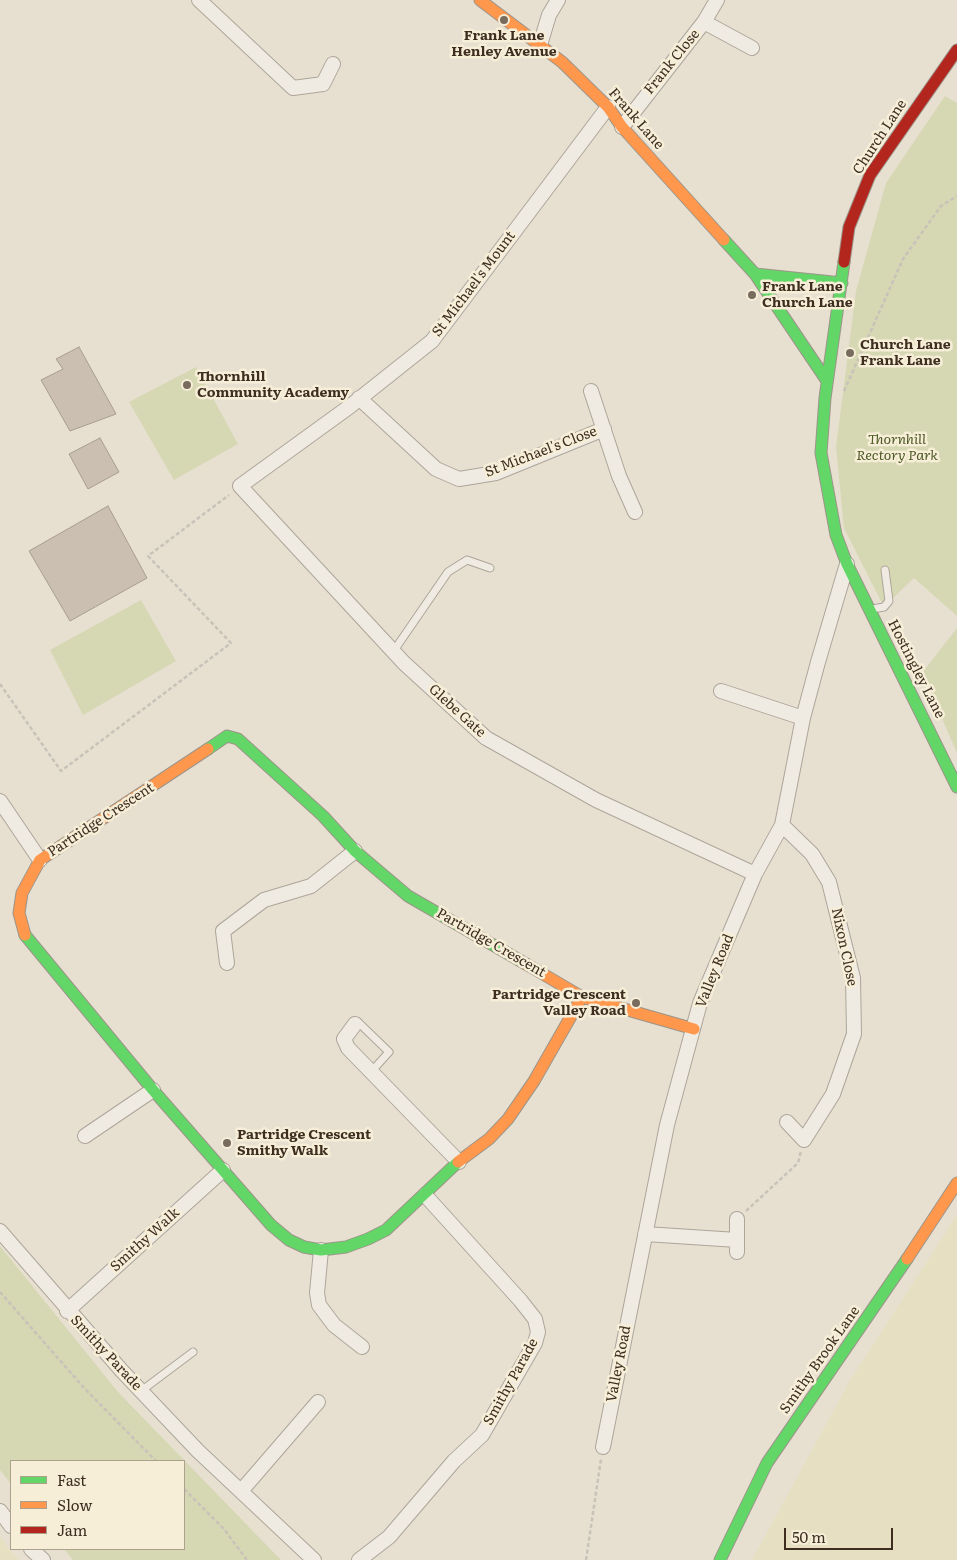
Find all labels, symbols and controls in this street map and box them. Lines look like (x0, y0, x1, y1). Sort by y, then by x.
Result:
marker: Frank Lane Henley Avenue (498, 14, 510, 26)
street label: Frank Close (641, 26, 703, 98)
place label: Frank Lane Henley Avenue (451, 28, 557, 60)
street label: Frank Lane (605, 85, 667, 153)
street label: Church Lane (850, 97, 910, 177)
street label: St Michael's Mount (429, 228, 519, 340)
place label: Frank Lane Church Lane (762, 279, 853, 312)
marker: Frank Lane Church Lane (746, 289, 758, 301)
place label: Church Lane Frank Lane (860, 337, 951, 370)
marker: Church Lane Frank Lane (844, 347, 856, 359)
place label: Thornhill Community Academy (197, 369, 349, 402)
marker: Thornhill Community Academy (181, 379, 193, 391)
street label: St Michael's Close (483, 423, 599, 481)
park label: Thornhill Rectory Park (856, 432, 938, 464)
street label: Hostingley Lane (884, 617, 948, 721)
street label: Glebe Gate (425, 681, 489, 741)
street label: Partridge Crescent (45, 779, 157, 861)
street label: Partridge Crescent (433, 905, 549, 981)
street label: Nixon Close (828, 906, 860, 988)
street label: Valley Road (693, 932, 737, 1010)
place label: Partridge Crescent Valley Road (492, 987, 626, 1020)
marker: Partridge Crescent Valley Road (630, 997, 642, 1009)
place label: Partridge Crescent Smithy Walk (237, 1127, 371, 1160)
marker: Partridge Crescent Smithy Walk (221, 1137, 233, 1149)
street label: Smithy Walk (107, 1205, 183, 1275)
street label: Smithy Brook Lane (777, 1303, 863, 1417)
street label: Smithy Parade (67, 1312, 145, 1394)
street label: Valley Road (603, 1324, 635, 1404)
street label: Smithy Parade (480, 1336, 542, 1428)
legend (10, 1460, 185, 1550)
text: Fast (57, 1468, 86, 1491)
text: Slow (57, 1493, 92, 1516)
text: Jam (57, 1518, 87, 1541)
scale bar (787, 1518, 896, 1550)
text: 50 m (792, 1525, 826, 1548)

